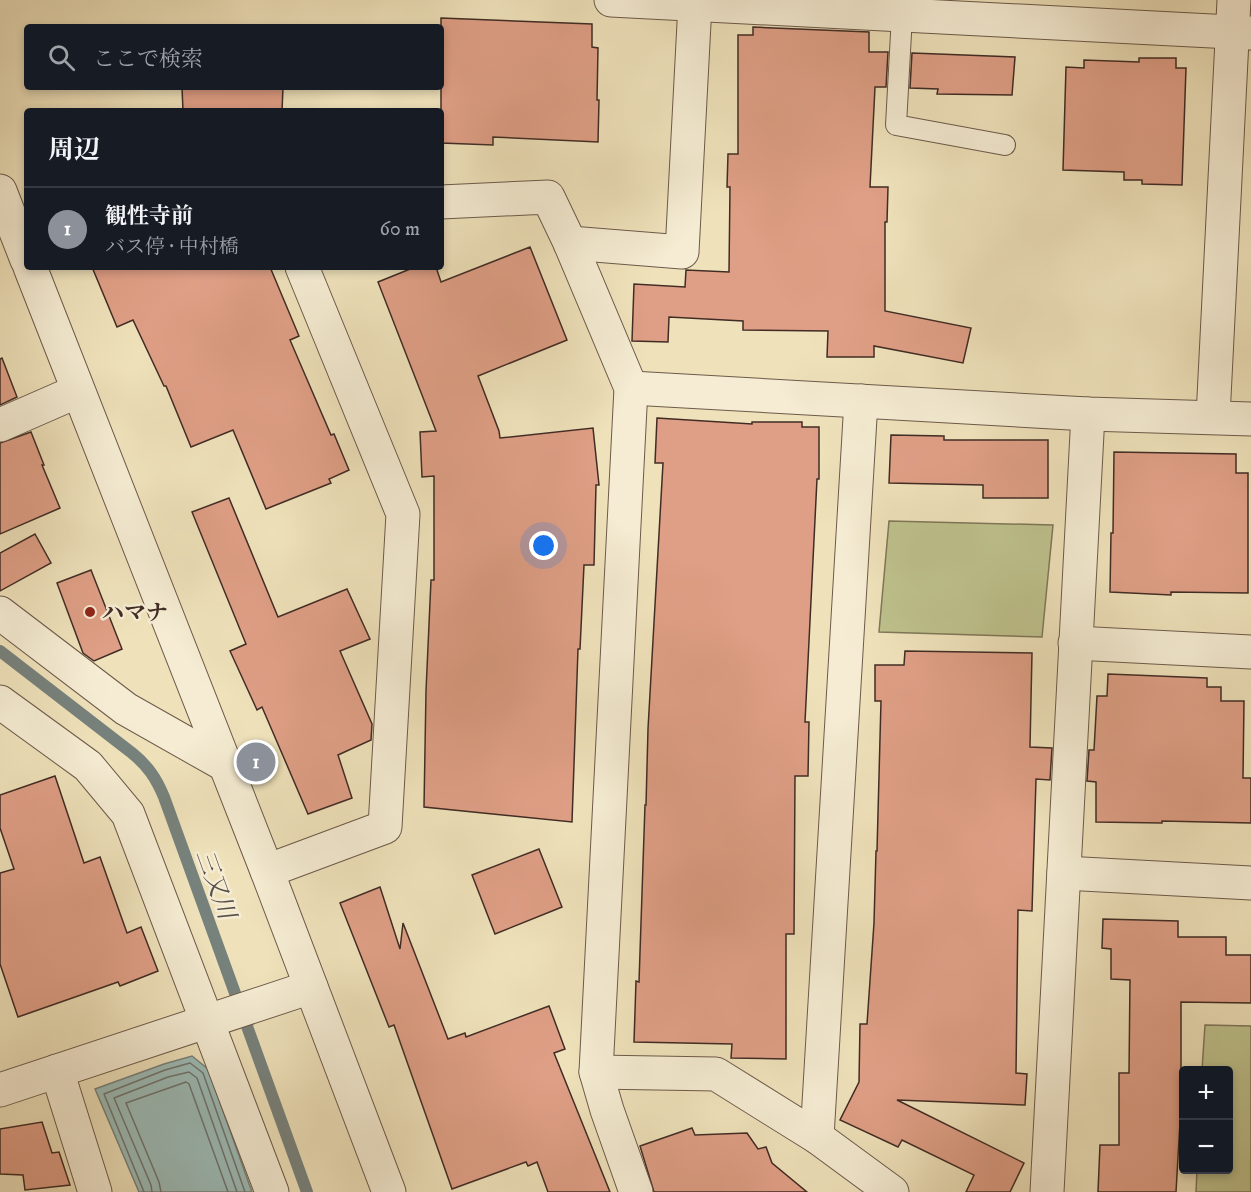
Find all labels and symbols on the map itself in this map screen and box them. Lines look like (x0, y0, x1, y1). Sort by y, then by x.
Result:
your location (529, 531, 558, 560)
place label: ハマナ (102, 600, 168, 627)
marker: ハマナ (83, 605, 97, 619)
pin: 1 (236, 740, 276, 784)
water label: 三又川 (189, 845, 242, 926)

